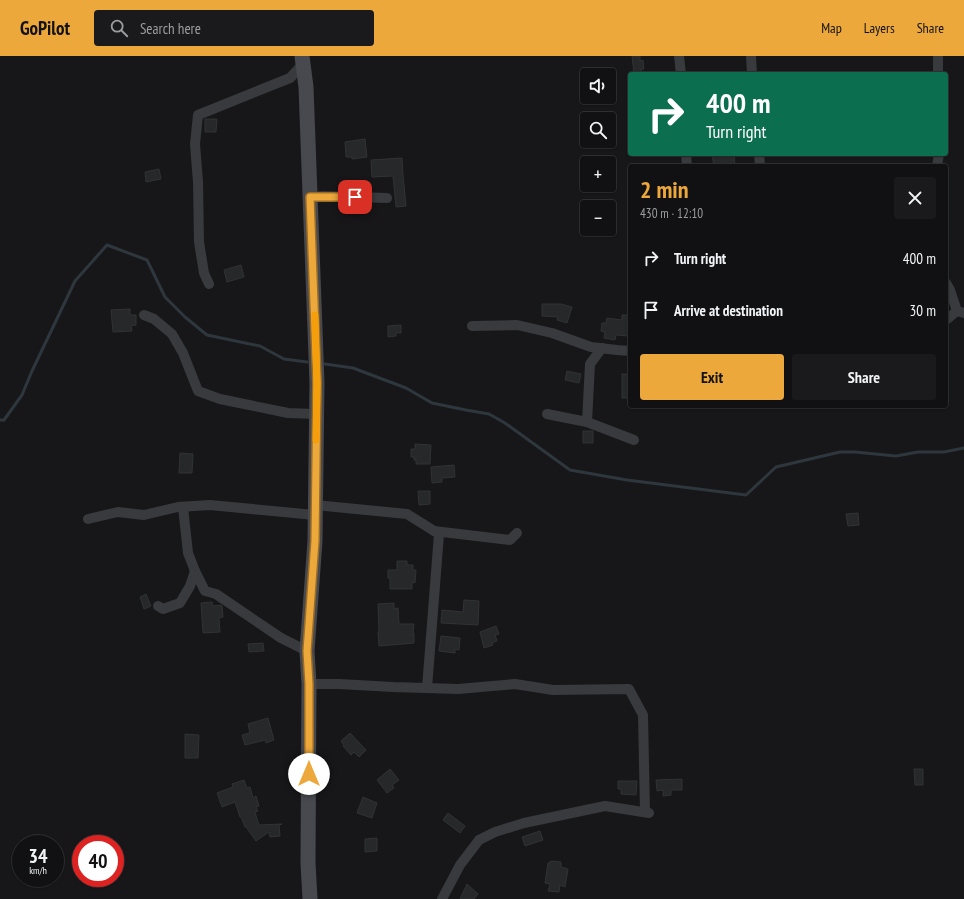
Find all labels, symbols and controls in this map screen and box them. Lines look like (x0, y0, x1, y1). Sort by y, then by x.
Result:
search box (94, 10, 374, 46)
text: GoPilot (20, 16, 70, 40)
icon: search (108, 17, 130, 39)
text: Search here (140, 19, 201, 38)
text: Map (821, 19, 842, 37)
text: Layers (864, 19, 895, 37)
text: Share (917, 19, 944, 37)
map controls (580, 68, 616, 236)
button: sound (580, 68, 616, 104)
text: 400 m (706, 84, 770, 121)
icon: right (640, 88, 692, 140)
button: search (580, 112, 616, 148)
text: Turn right (706, 120, 766, 143)
button: + (580, 156, 616, 192)
text: 2 min (640, 174, 688, 205)
button: close (894, 177, 936, 219)
pin (338, 180, 372, 214)
icon: arrive (344, 186, 366, 208)
button: − (580, 200, 616, 236)
text: 430 m · 12:10 (640, 205, 703, 222)
icon: right (640, 247, 662, 269)
text: Turn right (674, 249, 726, 268)
text: 400 m (903, 249, 936, 268)
icon: arrive (640, 299, 662, 321)
text: Arrive at destination (674, 301, 783, 320)
text: 30 m (910, 301, 936, 320)
button: Exit (640, 354, 784, 400)
button: Share (792, 354, 936, 400)
position arrow (288, 753, 330, 795)
speed limit sign: 40 (72, 835, 124, 887)
text: 34 (28, 843, 48, 869)
text: km/h (29, 864, 47, 877)

